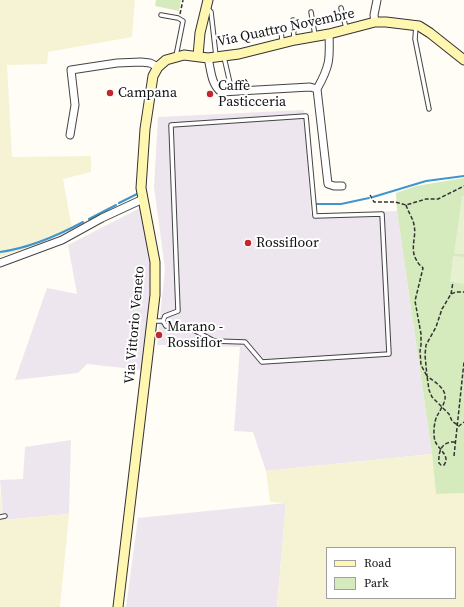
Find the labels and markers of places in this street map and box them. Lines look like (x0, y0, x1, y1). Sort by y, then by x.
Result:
place label: Caffè Pasticceria (218, 78, 286, 110)
place label: Campana (118, 85, 177, 101)
marker: Campana (105, 88, 115, 98)
marker: Caffè Pasticceria (205, 89, 215, 99)
place label: Rossifloor (256, 235, 319, 251)
marker: Rossifloor (243, 238, 253, 248)
place label: Marano - Rossiflor (167, 319, 223, 352)
marker: Marano - Rossiflor (154, 330, 164, 340)

